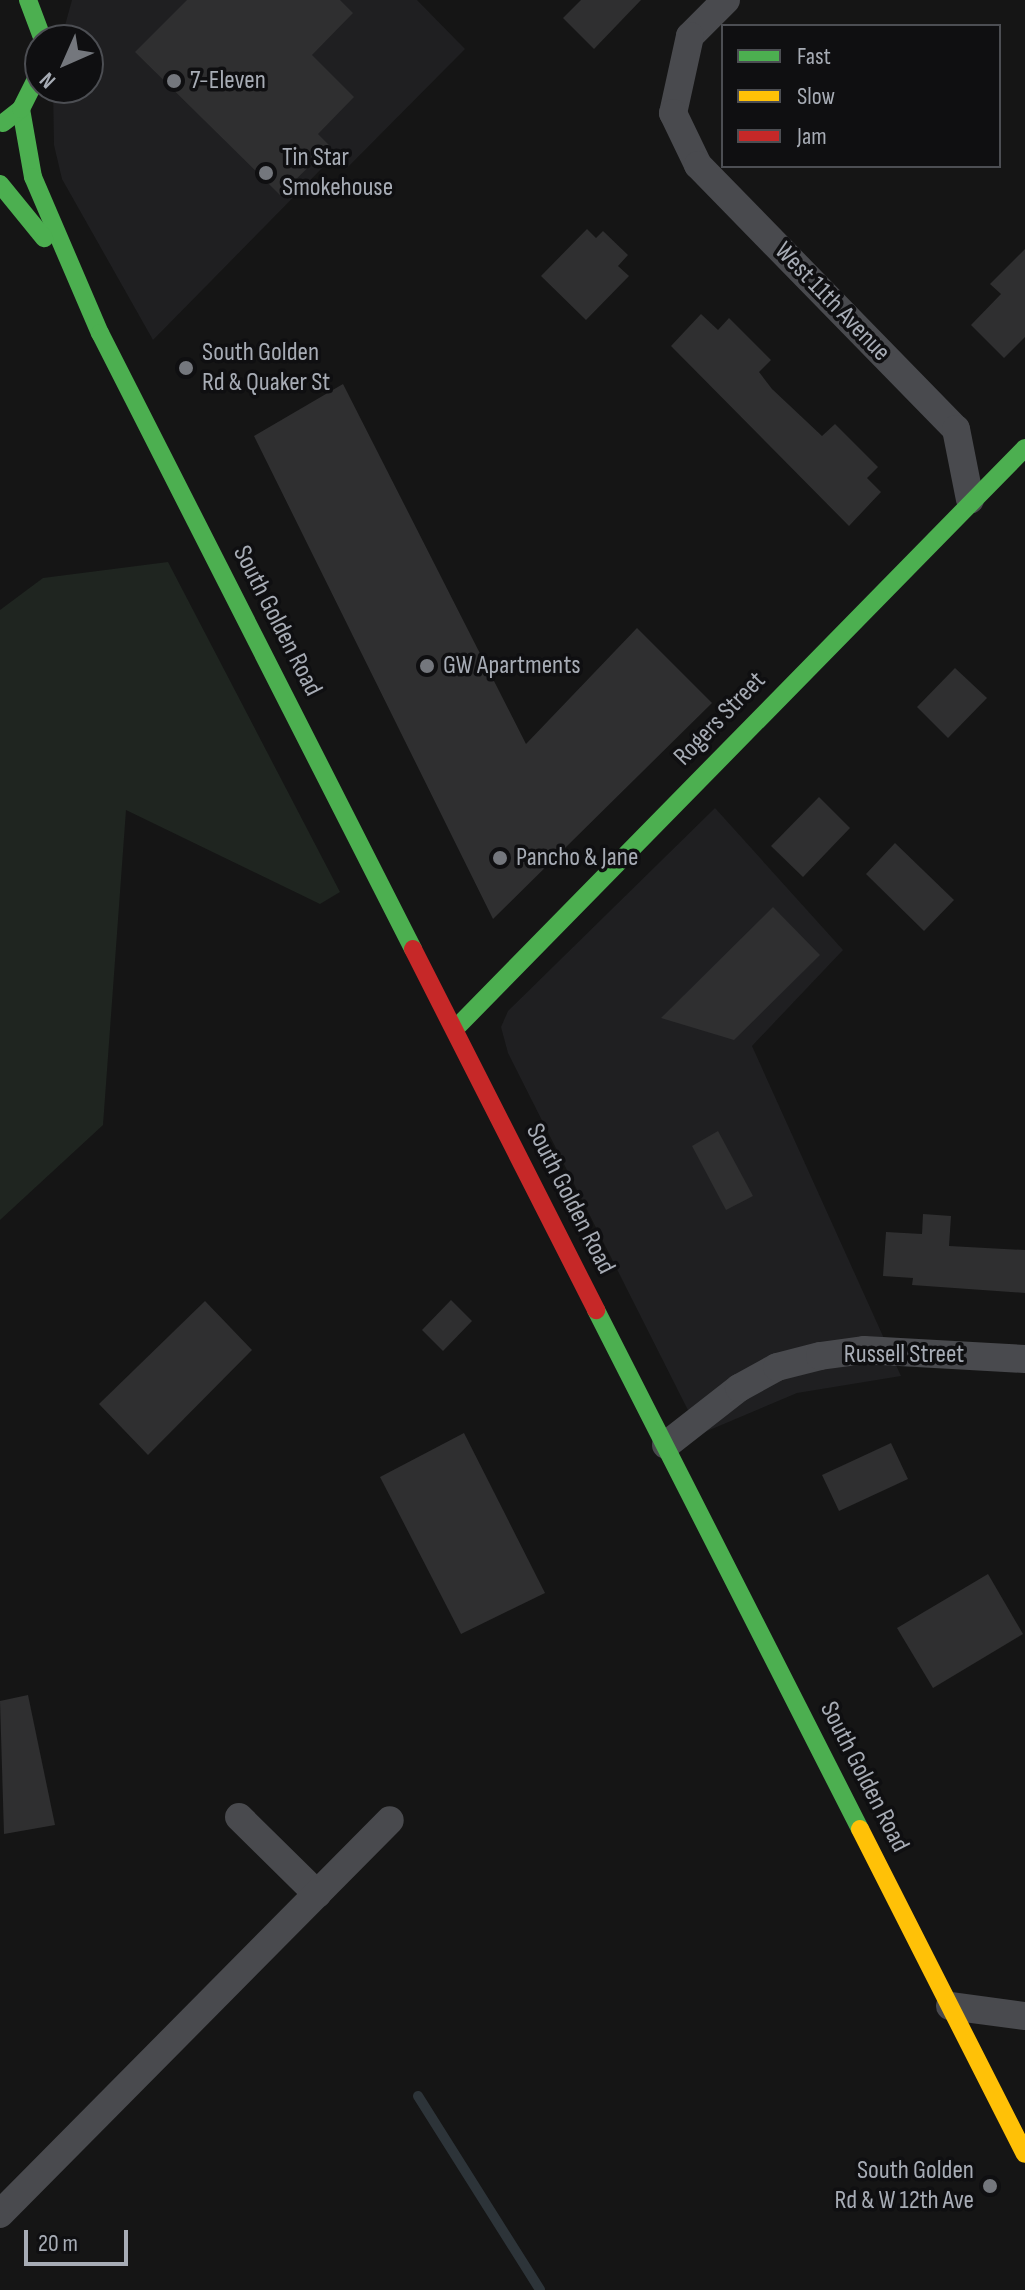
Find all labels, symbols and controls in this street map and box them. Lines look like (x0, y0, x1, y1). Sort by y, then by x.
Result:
north arrow (24, 24, 104, 104)
legend (721, 24, 1001, 168)
text: Fast (797, 42, 831, 71)
place label: 7-Eleven (190, 65, 266, 97)
text: N (34, 66, 62, 94)
marker: 7-Eleven (165, 72, 183, 90)
text: Slow (797, 82, 835, 111)
text: Jam (797, 122, 827, 151)
place label: Tin Star Smokehouse (282, 142, 393, 204)
marker: Tin Star Smokehouse (257, 164, 275, 182)
street label: West 11th Avenue (768, 236, 896, 368)
place label: South Golden Rd & Quaker St (202, 337, 330, 398)
marker: South Golden Rd & Quaker St (177, 359, 195, 377)
street label: South Golden Road (226, 541, 328, 701)
place label: GW Apartments (443, 650, 581, 682)
marker: GW Apartments (418, 657, 436, 675)
street label: Rogers Street (668, 666, 772, 772)
place label: Pancho & Jane (516, 842, 638, 874)
marker: Pancho & Jane (491, 849, 509, 867)
street label: South Golden Road (519, 1119, 621, 1279)
street label: Russell Street (844, 1339, 964, 1371)
street label: South Golden Road (813, 1697, 915, 1857)
place label: South Golden Rd & W 12th Ave (835, 2155, 974, 2216)
marker: South Golden Rd & W 12th Ave (981, 2177, 999, 2195)
scale bar (28, 2214, 132, 2264)
text: 20 m (38, 2229, 78, 2258)

